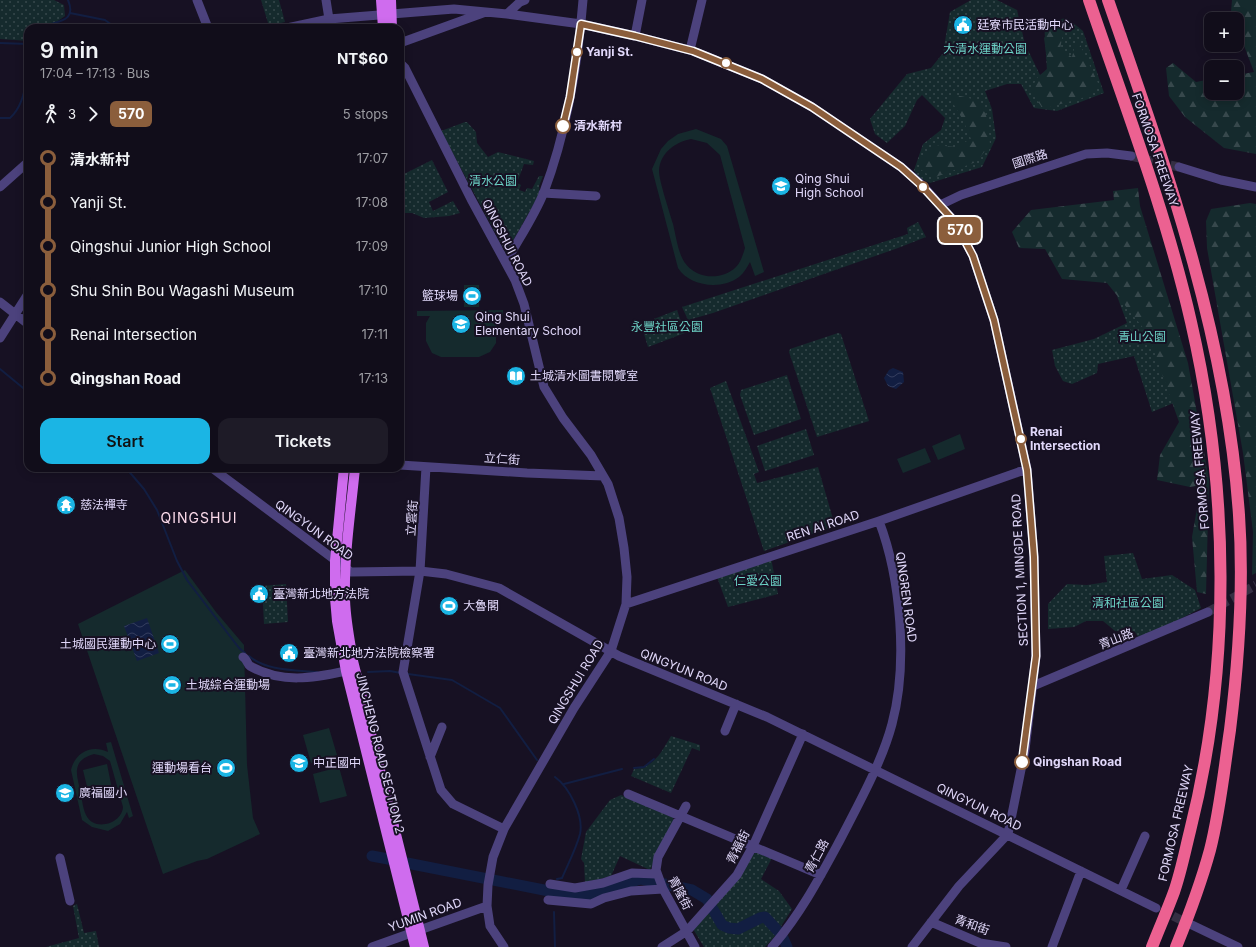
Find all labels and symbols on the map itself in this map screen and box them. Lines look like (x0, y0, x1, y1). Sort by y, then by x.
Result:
public building icon: 廷寮市民活動中心 (952, 14, 974, 36)
place label: 廷寮市民活動中心 (977, 17, 1073, 32)
park label: 大清水運動公園 (943, 41, 1027, 56)
place label: Yanji St. (586, 44, 634, 59)
marker: Yanji St. (571, 46, 583, 58)
unlabelled marker (720, 57, 732, 69)
street label: FORMOSA FREEWAY (1129, 91, 1182, 209)
marker: 清水新村 (555, 118, 571, 134)
place label: 清水新村 (574, 118, 622, 133)
street label: 國際路 (1010, 146, 1049, 171)
place label: Qing Shui High School (795, 171, 864, 200)
park label: 清水公園 (469, 173, 517, 188)
school or university icon: Qing Shui High School (770, 175, 792, 197)
unlabelled marker (917, 181, 929, 193)
street label: QINGSHUI ROAD (479, 197, 536, 289)
line badge: 570 (937, 217, 983, 243)
sports icon: 籃球場 (461, 285, 483, 307)
place label: 籃球場 (422, 288, 458, 303)
place label: Qing Shui Elementary School (475, 309, 581, 338)
school or university icon: Qing Shui Elementary School (450, 313, 472, 335)
park label: 永豐社區公園 (631, 319, 703, 334)
park label: 青山公園 (1118, 329, 1166, 344)
library icon: 土城清水圖書閱覽室 (505, 365, 527, 387)
place label: 土城清水圖書閱覽室 (530, 368, 638, 383)
street label: FORMOSA FREEWAY (1187, 410, 1212, 530)
place label: Renai Intersection (1030, 424, 1101, 453)
marker: Renai Intersection (1015, 433, 1027, 445)
street label: 立仁街 (484, 450, 521, 467)
street label: SECTION 1, MINGDE ROAD (1008, 493, 1031, 647)
temple icon: 慈法禪寺 (55, 494, 77, 516)
street label: QINGYUN ROAD (272, 496, 356, 563)
place label: 慈法禪寺 (80, 497, 128, 512)
street label: 立雲街 (403, 499, 420, 536)
street label: REN AI ROAD (785, 507, 861, 544)
district label: QINGSHUI (160, 509, 238, 526)
street label: QINGREN ROAD (893, 551, 920, 643)
park label: 仁愛公園 (734, 573, 782, 588)
public building icon: 臺灣新北地方法院 (248, 583, 270, 605)
place label: 臺灣新北地方法院 (273, 586, 369, 601)
sports icon: 大魯閣 (438, 595, 460, 617)
park label: 清和社區公園 (1092, 595, 1164, 610)
place label: 大魯閣 (463, 598, 499, 613)
street label: 青山路 (1096, 625, 1135, 652)
sports icon: 土城國民運動中心 (159, 633, 181, 655)
place label: 土城國民運動中心 (60, 636, 156, 651)
street label: QINGSHUI ROAD (544, 637, 607, 727)
public building icon: 臺灣新北地方法院檢察署 (278, 642, 300, 664)
place label: 臺灣新北地方法院檢察署 (303, 645, 435, 660)
street label: QINGYUN ROAD (638, 645, 730, 694)
street label: JINCHENG ROAD SECTION 2 (353, 671, 408, 835)
sports icon: 土城綜合運動場 (161, 674, 183, 696)
place label: 土城綜合運動場 (186, 677, 270, 692)
school or university icon: 中正國中 (288, 752, 310, 774)
marker: Qingshan Road (1014, 754, 1030, 770)
place label: Qingshan Road (1033, 754, 1122, 769)
place label: 中正國中 (313, 755, 361, 770)
sports icon: 運動場看台 (215, 757, 237, 779)
place label: 運動場看台 (152, 760, 212, 775)
street label: FORMOSA FREEWAY (1155, 763, 1196, 883)
street label: QINGYUN ROAD (934, 779, 1024, 834)
school or university icon: 廣福國小 (54, 782, 76, 804)
place label: 廣福國小 (79, 785, 127, 800)
street label: 青福街 (723, 827, 752, 866)
street label: 青仁路 (801, 836, 832, 875)
street label: 青隆街 (665, 873, 696, 912)
street label: YUMIN ROAD (386, 894, 464, 935)
street label: 青和街 (953, 911, 992, 938)

